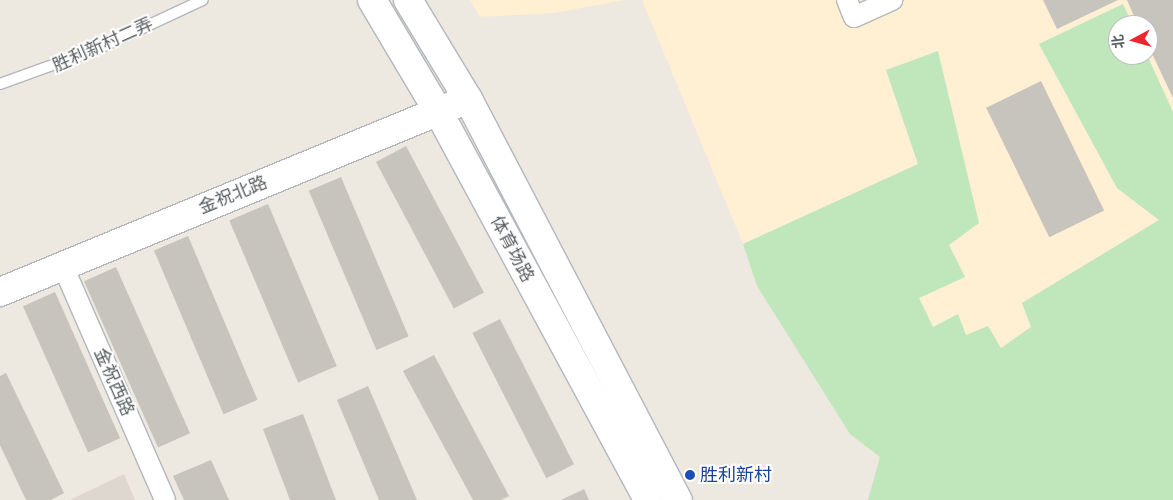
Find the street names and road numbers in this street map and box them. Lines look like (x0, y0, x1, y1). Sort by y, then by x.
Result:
street label: 胜利新村二弄 (49, 13, 157, 77)
street label: 金祝北路 (196, 172, 270, 218)
street label: 体育场路 (486, 212, 538, 286)
street label: 金祝西路 (89, 345, 139, 419)

